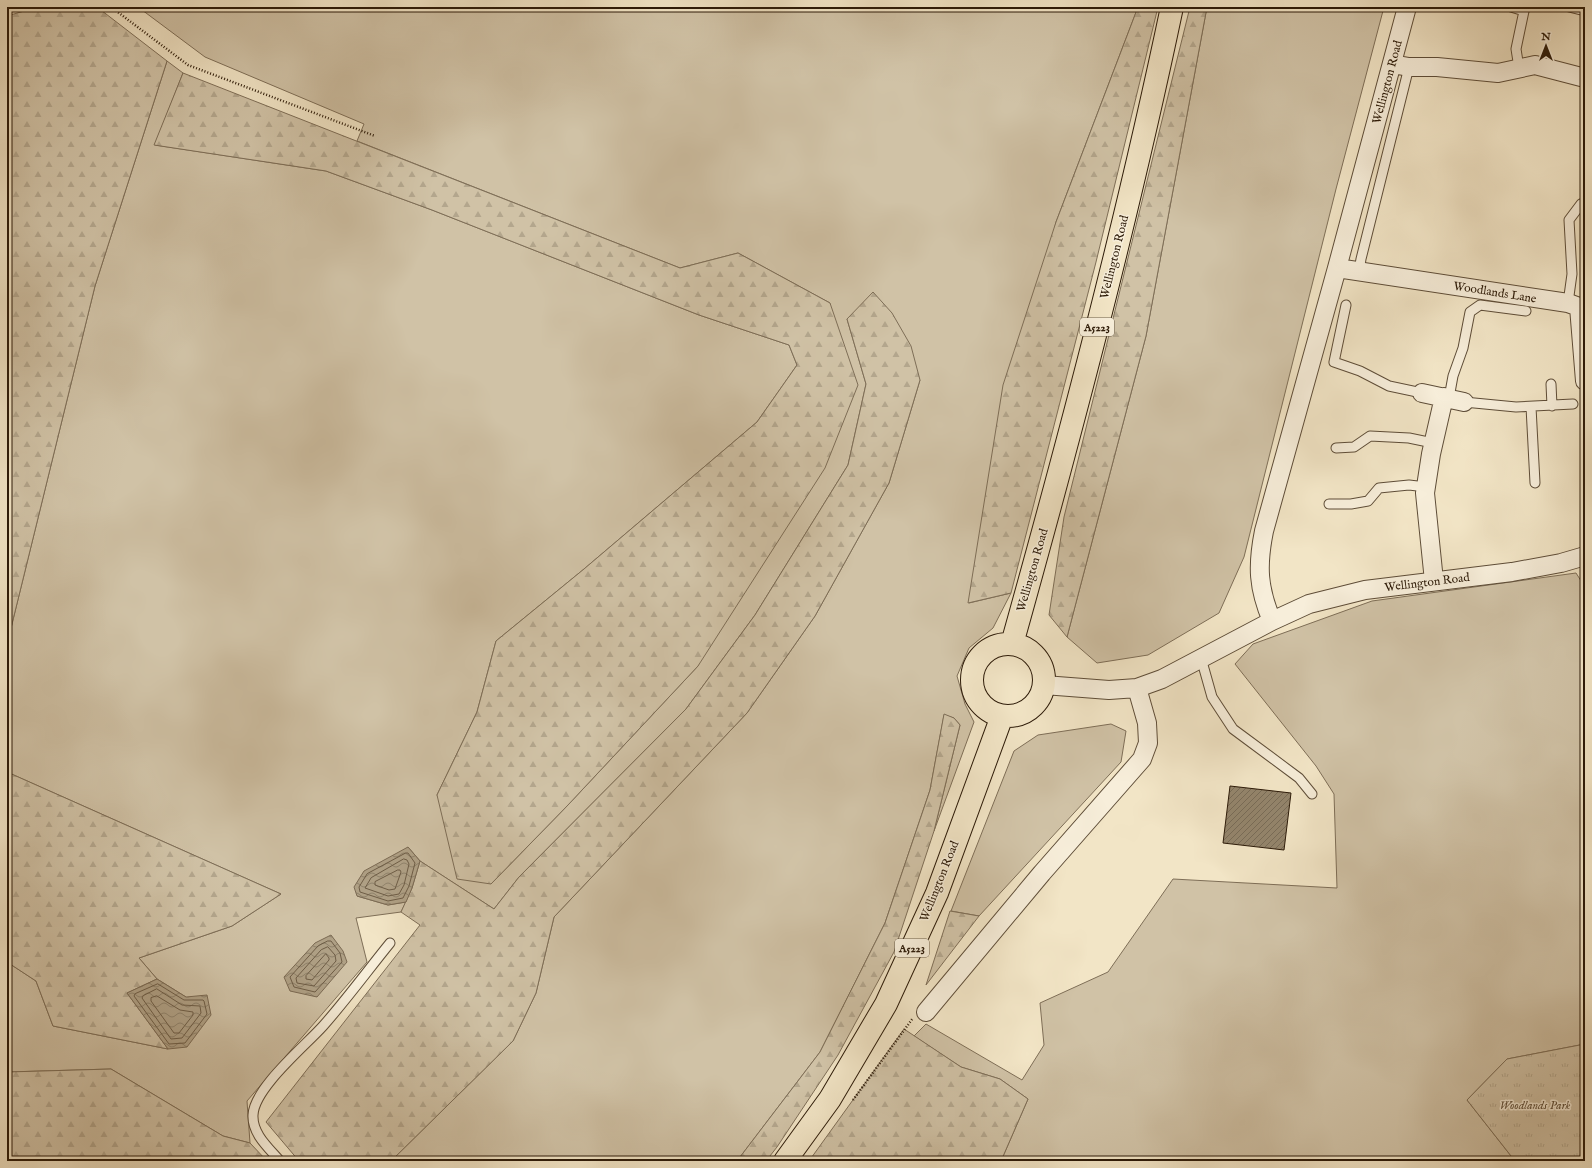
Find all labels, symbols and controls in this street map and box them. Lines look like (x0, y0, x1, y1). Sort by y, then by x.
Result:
north arrow (1526, 26, 1566, 66)
text: N (1540, 30, 1551, 44)
street label: Wellington Road (1369, 38, 1406, 125)
street label: Wellington Road (1097, 213, 1132, 301)
street label: Woodlands Lane (1452, 279, 1538, 307)
road number: A5223 (1080, 318, 1114, 336)
street label: Wellington Road (1013, 526, 1052, 613)
street label: Wellington Road (1384, 570, 1471, 595)
street label: Wellington Road (916, 838, 963, 924)
road number: A5223 (895, 939, 929, 957)
park label: Woodlands Park (1500, 1098, 1571, 1113)

